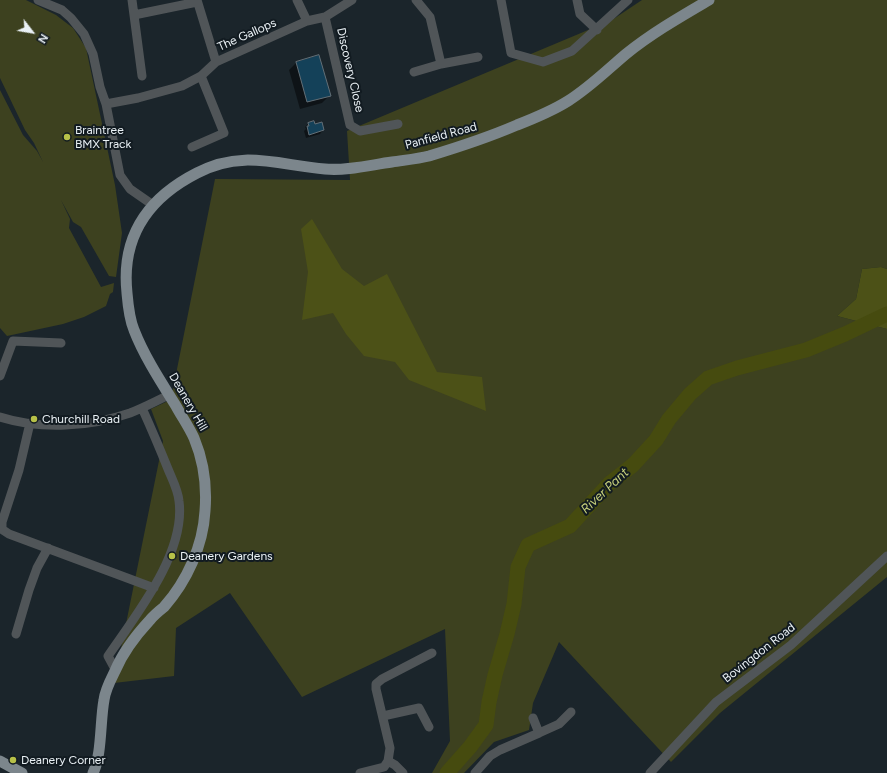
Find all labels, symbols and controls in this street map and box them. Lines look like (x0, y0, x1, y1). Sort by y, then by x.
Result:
north arrow (12, 12, 52, 52)
street label: The Gallops (215, 16, 279, 54)
street label: Discovery Close (333, 26, 367, 114)
text: N (35, 31, 50, 45)
street label: Panfield Road (404, 120, 478, 152)
place label: Braintree BMX Track (75, 123, 131, 151)
marker: Braintree BMX Track (62, 132, 72, 142)
street label: Deanery Hill (166, 370, 210, 434)
place label: Churchill Road (42, 412, 120, 426)
marker: Churchill Road (29, 414, 39, 424)
water label: River Pant (578, 465, 632, 517)
place label: Deanery Gardens (180, 549, 273, 563)
marker: Deanery Gardens (167, 551, 177, 561)
street label: Bovingdon Road (720, 620, 798, 686)
place label: Deanery Corner (21, 753, 105, 767)
marker: Deanery Corner (8, 755, 18, 765)

